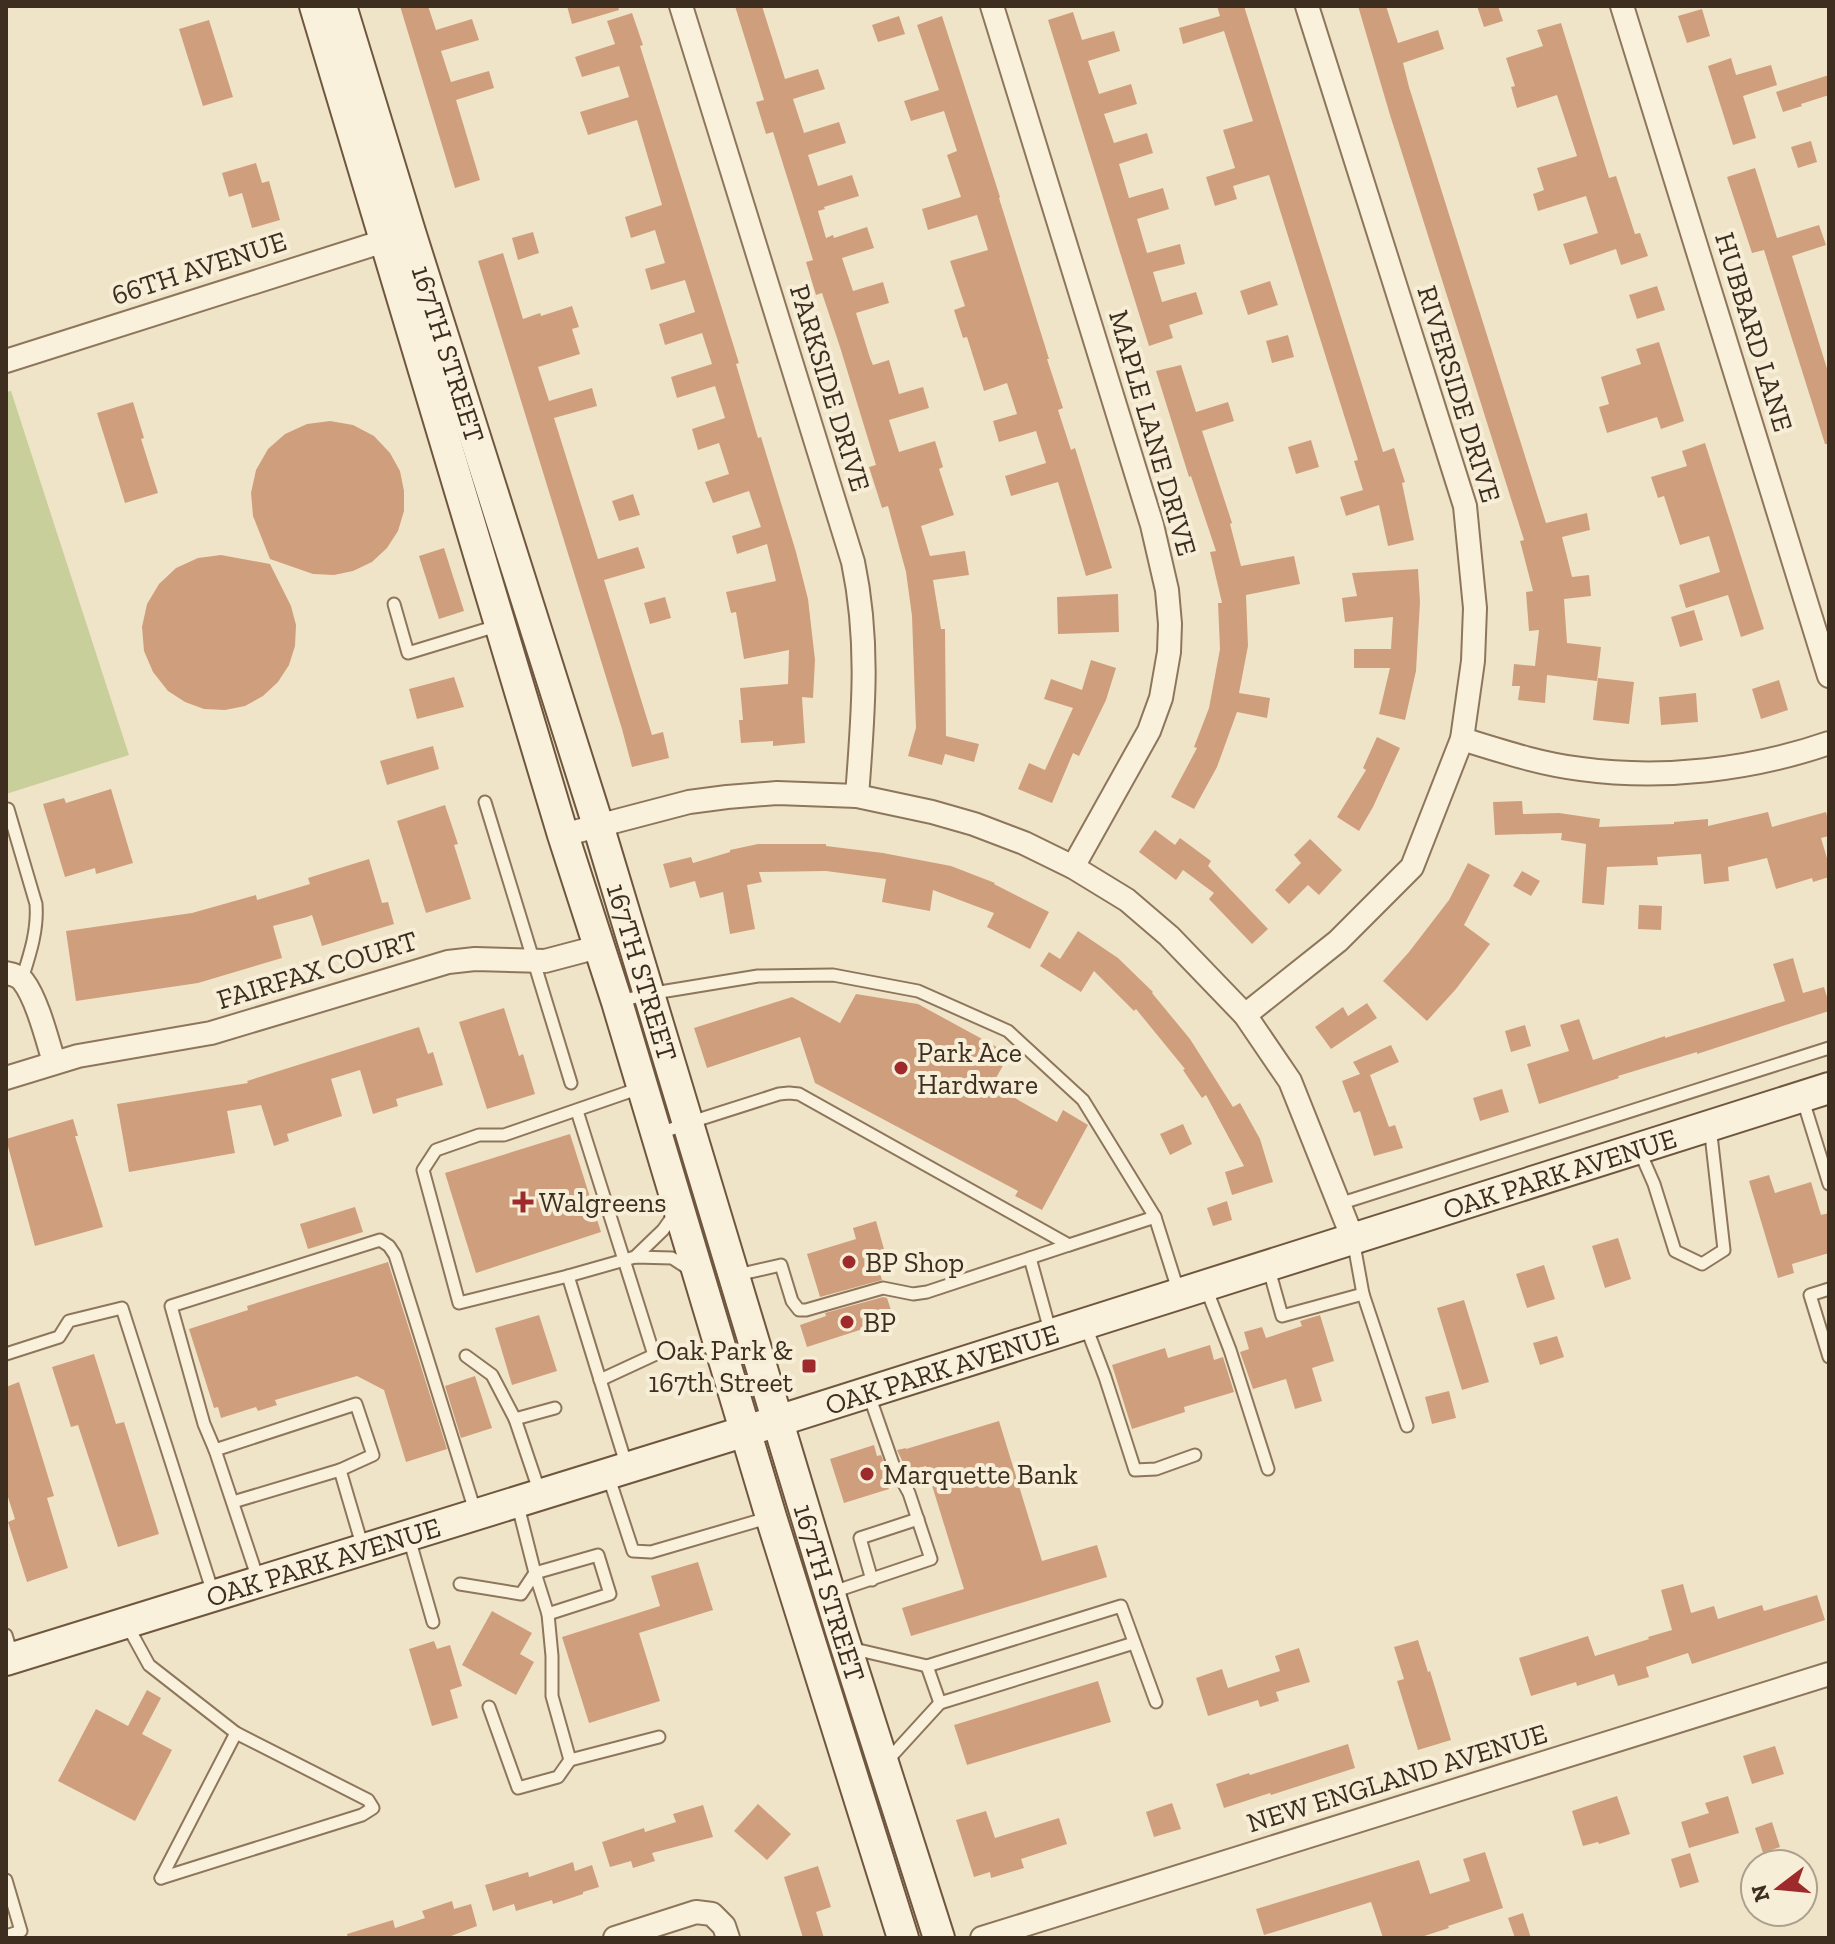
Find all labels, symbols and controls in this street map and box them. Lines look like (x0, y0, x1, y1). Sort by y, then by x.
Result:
street label: 66TH AVENUE (107, 224, 291, 312)
street label: HUBBARD LANE (1708, 228, 1800, 436)
street label: 167TH STREET (405, 261, 492, 446)
street label: PARKSIDE DRIVE (783, 281, 877, 495)
street label: RIVERSIDE DRIVE (1410, 282, 1508, 506)
street label: MAPLE LANE DRIVE (1102, 306, 1204, 560)
street label: 167TH STREET (600, 879, 685, 1065)
street label: FAIRFAX COURT (213, 924, 421, 1016)
place label: Park Ace Hardware (917, 1036, 1038, 1101)
marker: Park Ace Hardware (892, 1059, 910, 1077)
street label: OAK PARK AVENUE (1439, 1121, 1680, 1226)
place label: Walgreens (539, 1186, 667, 1219)
marker: Walgreens (514, 1193, 532, 1211)
place label: BP Shop (865, 1246, 964, 1279)
marker: BP Shop (840, 1253, 858, 1271)
place label: BP (863, 1306, 896, 1339)
marker: BP (838, 1313, 856, 1331)
street label: OAK PARK AVENUE (821, 1317, 1063, 1421)
place label: Oak Park & 167th Street (648, 1334, 794, 1399)
marker: Oak Park & 167th Street (800, 1357, 818, 1375)
place label: Marquette Bank (883, 1458, 1078, 1491)
marker: Marquette Bank (858, 1465, 876, 1483)
street label: 167TH STREET (787, 1500, 872, 1685)
street label: OAK PARK AVENUE (202, 1510, 444, 1614)
street label: NEW ENGLAND AVENUE (1243, 1717, 1551, 1839)
north arrow (1739, 1848, 1819, 1928)
text: N (1745, 1881, 1776, 1905)

